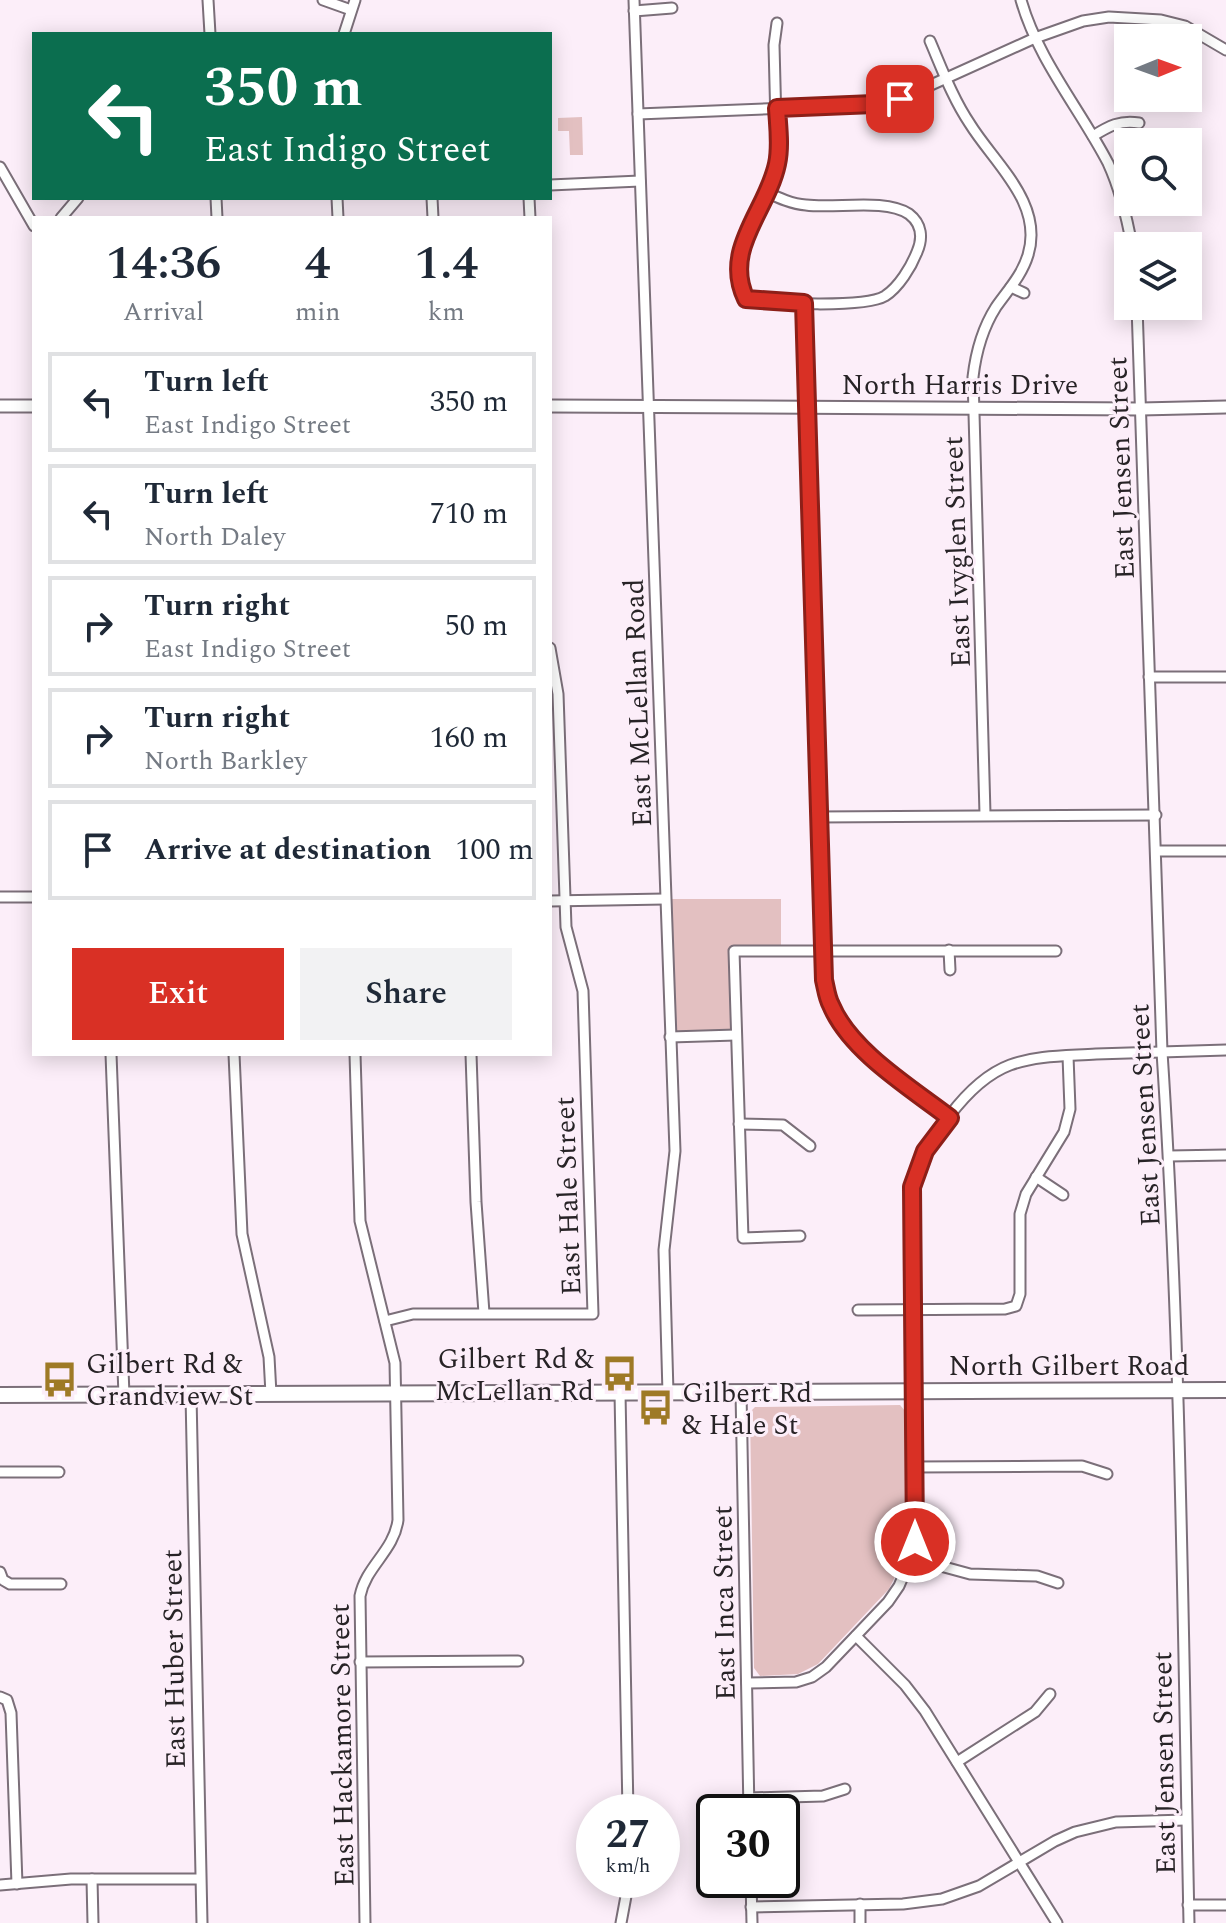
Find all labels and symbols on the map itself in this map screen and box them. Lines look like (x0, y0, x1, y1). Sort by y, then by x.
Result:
north arrow (1114, 24, 1202, 112)
pin (866, 65, 934, 133)
street label: East Jensen Street (1096, 356, 1147, 580)
street label: North Harris Drive (842, 364, 1078, 407)
street label: East Ivyglen Street (932, 435, 983, 669)
street label: East McLellan Road (613, 578, 664, 828)
street label: East Jensen Street (1118, 1002, 1173, 1228)
street label: East Hale Street (544, 1096, 593, 1296)
place label: Gilbert Rd & McLellan Rd (435, 1338, 595, 1413)
place label: Gilbert Rd & Grandview St (86, 1343, 254, 1418)
street label: North Gilbert Road (949, 1345, 1189, 1388)
bus stop icon: Gilbert Rd & McLellan Rd (601, 1355, 639, 1393)
bus stop icon: Gilbert Rd & Grandview St (41, 1360, 79, 1398)
place label: Gilbert Rd & Hale St (682, 1372, 812, 1447)
bus stop icon: Gilbert Rd & Hale St (637, 1389, 675, 1427)
position arrow (873, 1500, 957, 1584)
street label: East Inca Street (701, 1505, 748, 1701)
street label: East Huber Street (151, 1549, 198, 1769)
street label: East Hackamore Street (319, 1603, 366, 1887)
street label: East Jensen Street (1141, 1651, 1188, 1875)
speed limit sign: 30 (696, 1794, 800, 1898)

